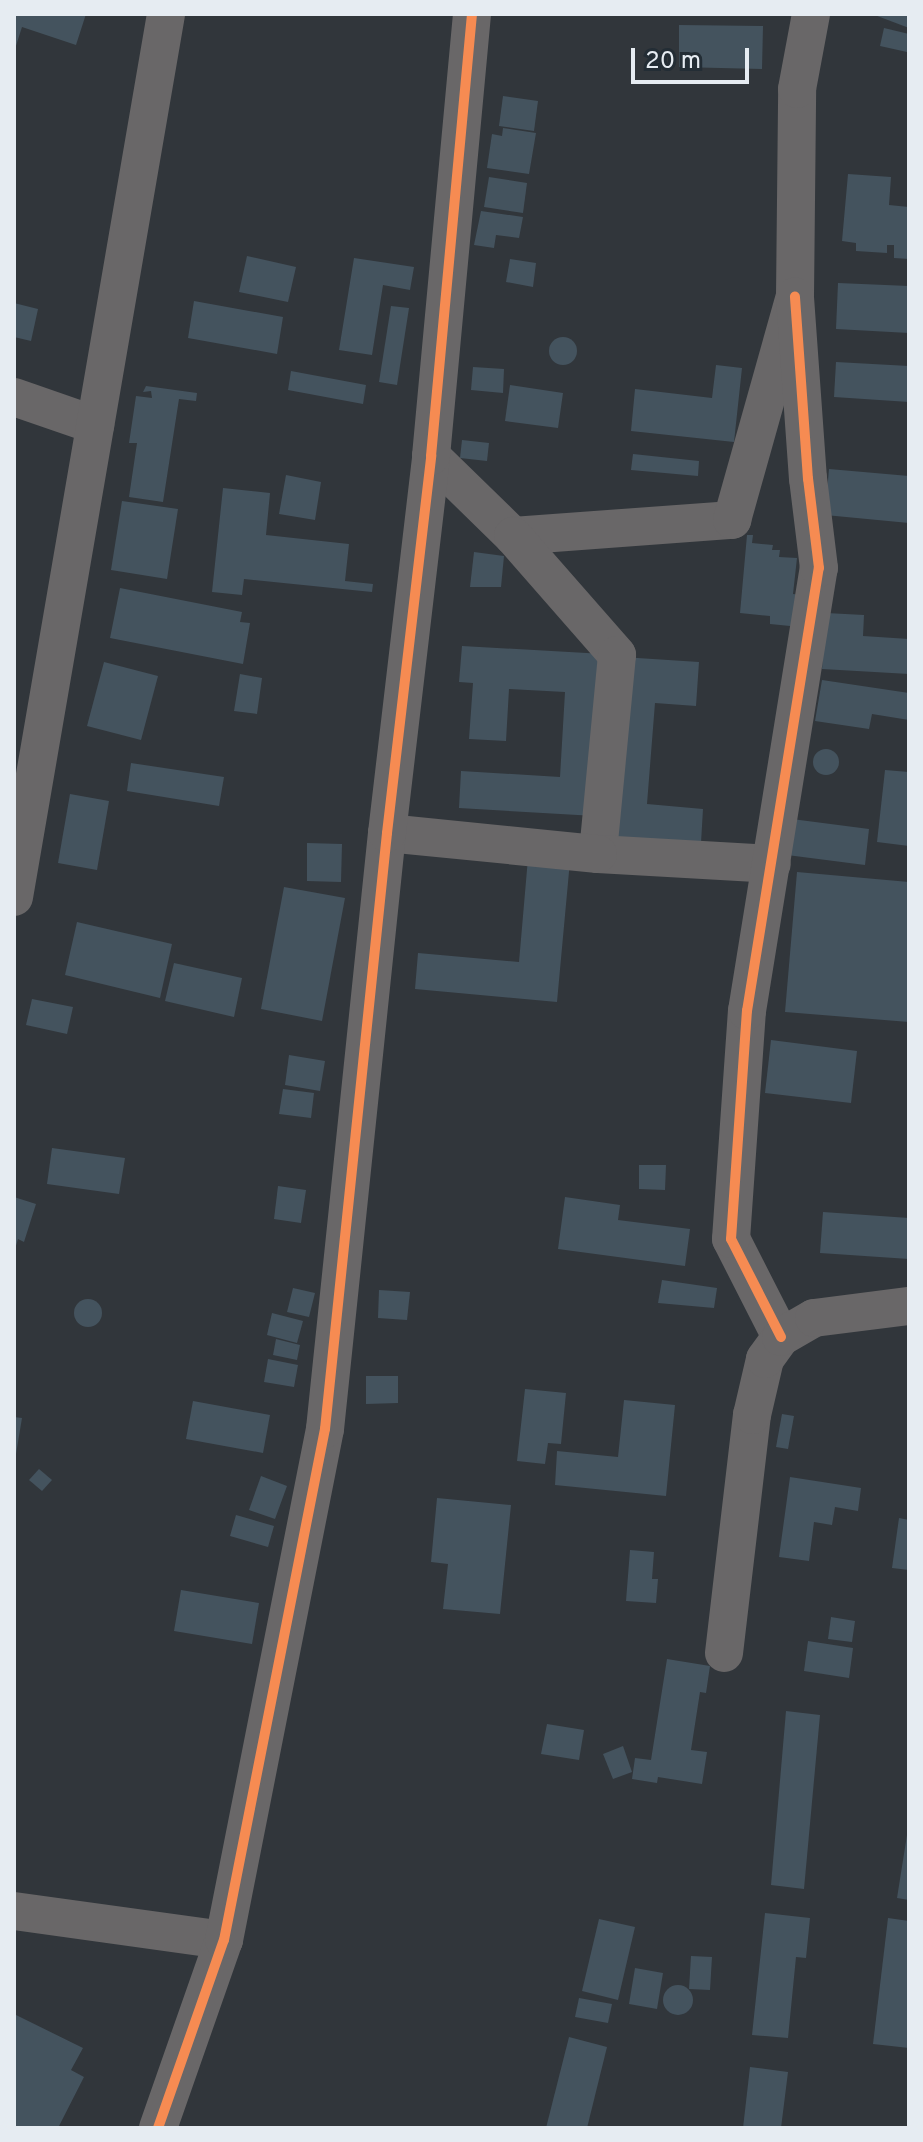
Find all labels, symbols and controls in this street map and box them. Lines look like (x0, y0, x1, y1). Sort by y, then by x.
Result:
scale bar (635, 32, 753, 82)
text: 20 m (645, 47, 701, 77)

